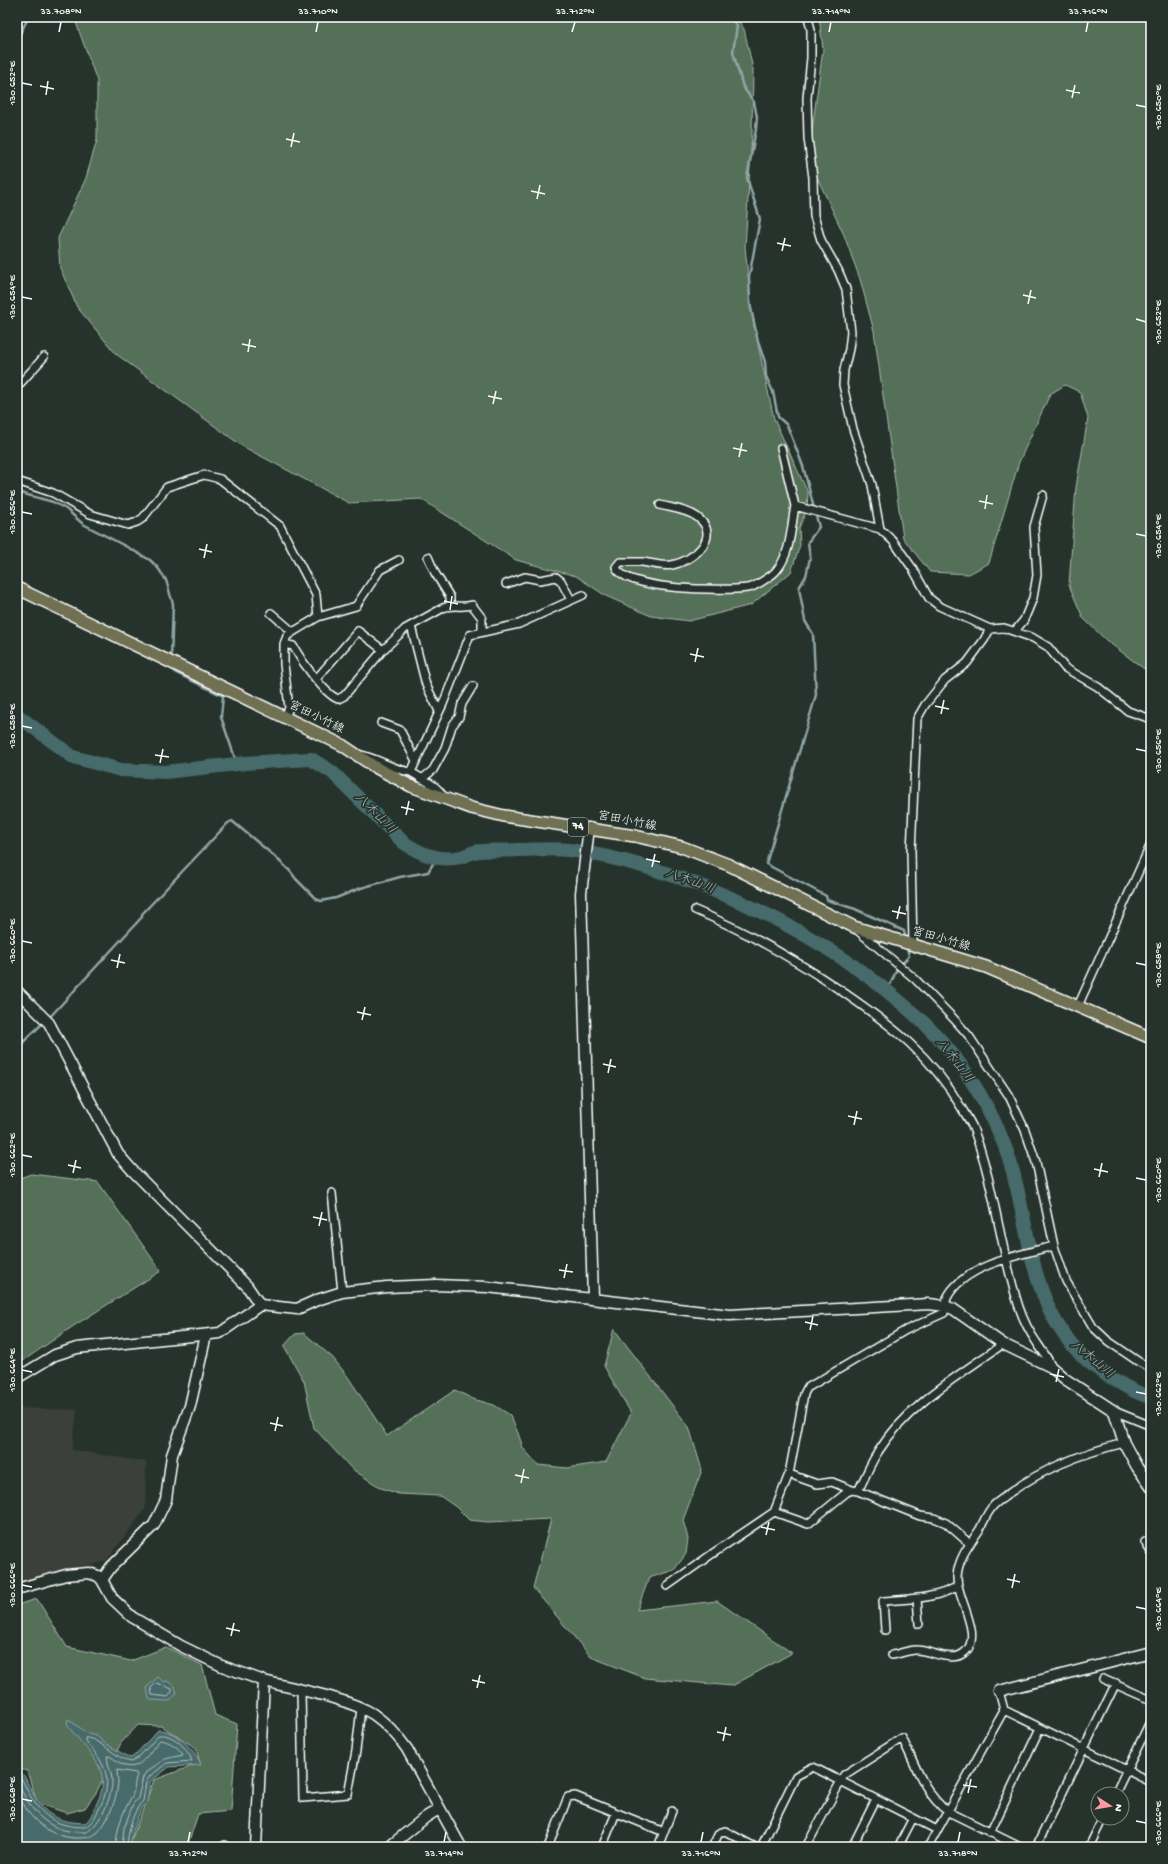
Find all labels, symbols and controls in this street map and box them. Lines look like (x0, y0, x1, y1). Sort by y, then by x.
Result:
text: 33.708°N (40, 6, 82, 18)
text: 33.710°N (297, 6, 338, 18)
text: 33.712°N (555, 6, 595, 18)
text: 33.714°N (811, 6, 851, 18)
text: 33.716°N (1068, 6, 1108, 18)
text: 130.652°E (7, 60, 19, 106)
text: 130.650°E (1153, 84, 1165, 130)
text: 130.654°E (7, 274, 19, 320)
text: 130.652°E (1153, 299, 1165, 345)
text: 130.656°E (7, 489, 19, 535)
text: 130.654°E (1153, 513, 1165, 559)
street label: 宮田小竹線 (286, 698, 346, 737)
text: 130.658°E (7, 703, 19, 749)
text: 130.656°E (1153, 728, 1165, 774)
water label: 八木山川 (351, 790, 399, 838)
street label: 宮田小竹線 (596, 808, 658, 835)
road number: 74 (568, 818, 588, 836)
water label: 八木山川 (663, 865, 717, 898)
text: 130.660°E (7, 918, 19, 964)
street label: 宮田小竹線 (910, 924, 972, 955)
text: 130.658°E (1153, 942, 1165, 988)
water label: 八木山川 (932, 1035, 977, 1086)
text: 130.662°E (7, 1132, 19, 1178)
text: 130.660°E (1153, 1157, 1165, 1203)
water label: 八木山川 (1067, 1337, 1117, 1382)
text: 130.664°E (7, 1347, 19, 1393)
text: 130.662°E (1153, 1371, 1165, 1417)
text: 130.666°E (7, 1562, 19, 1608)
text: 130.664°E (1153, 1586, 1165, 1632)
text: 130.668°E (7, 1776, 19, 1822)
north arrow (1090, 1786, 1130, 1826)
text: 130.666°E (1153, 1800, 1165, 1846)
text: N (1111, 1803, 1124, 1812)
text: 33.712°N (168, 1848, 208, 1860)
text: 33.714°N (424, 1848, 464, 1860)
text: 33.716°N (681, 1848, 721, 1860)
text: 33.718°N (937, 1848, 978, 1860)

